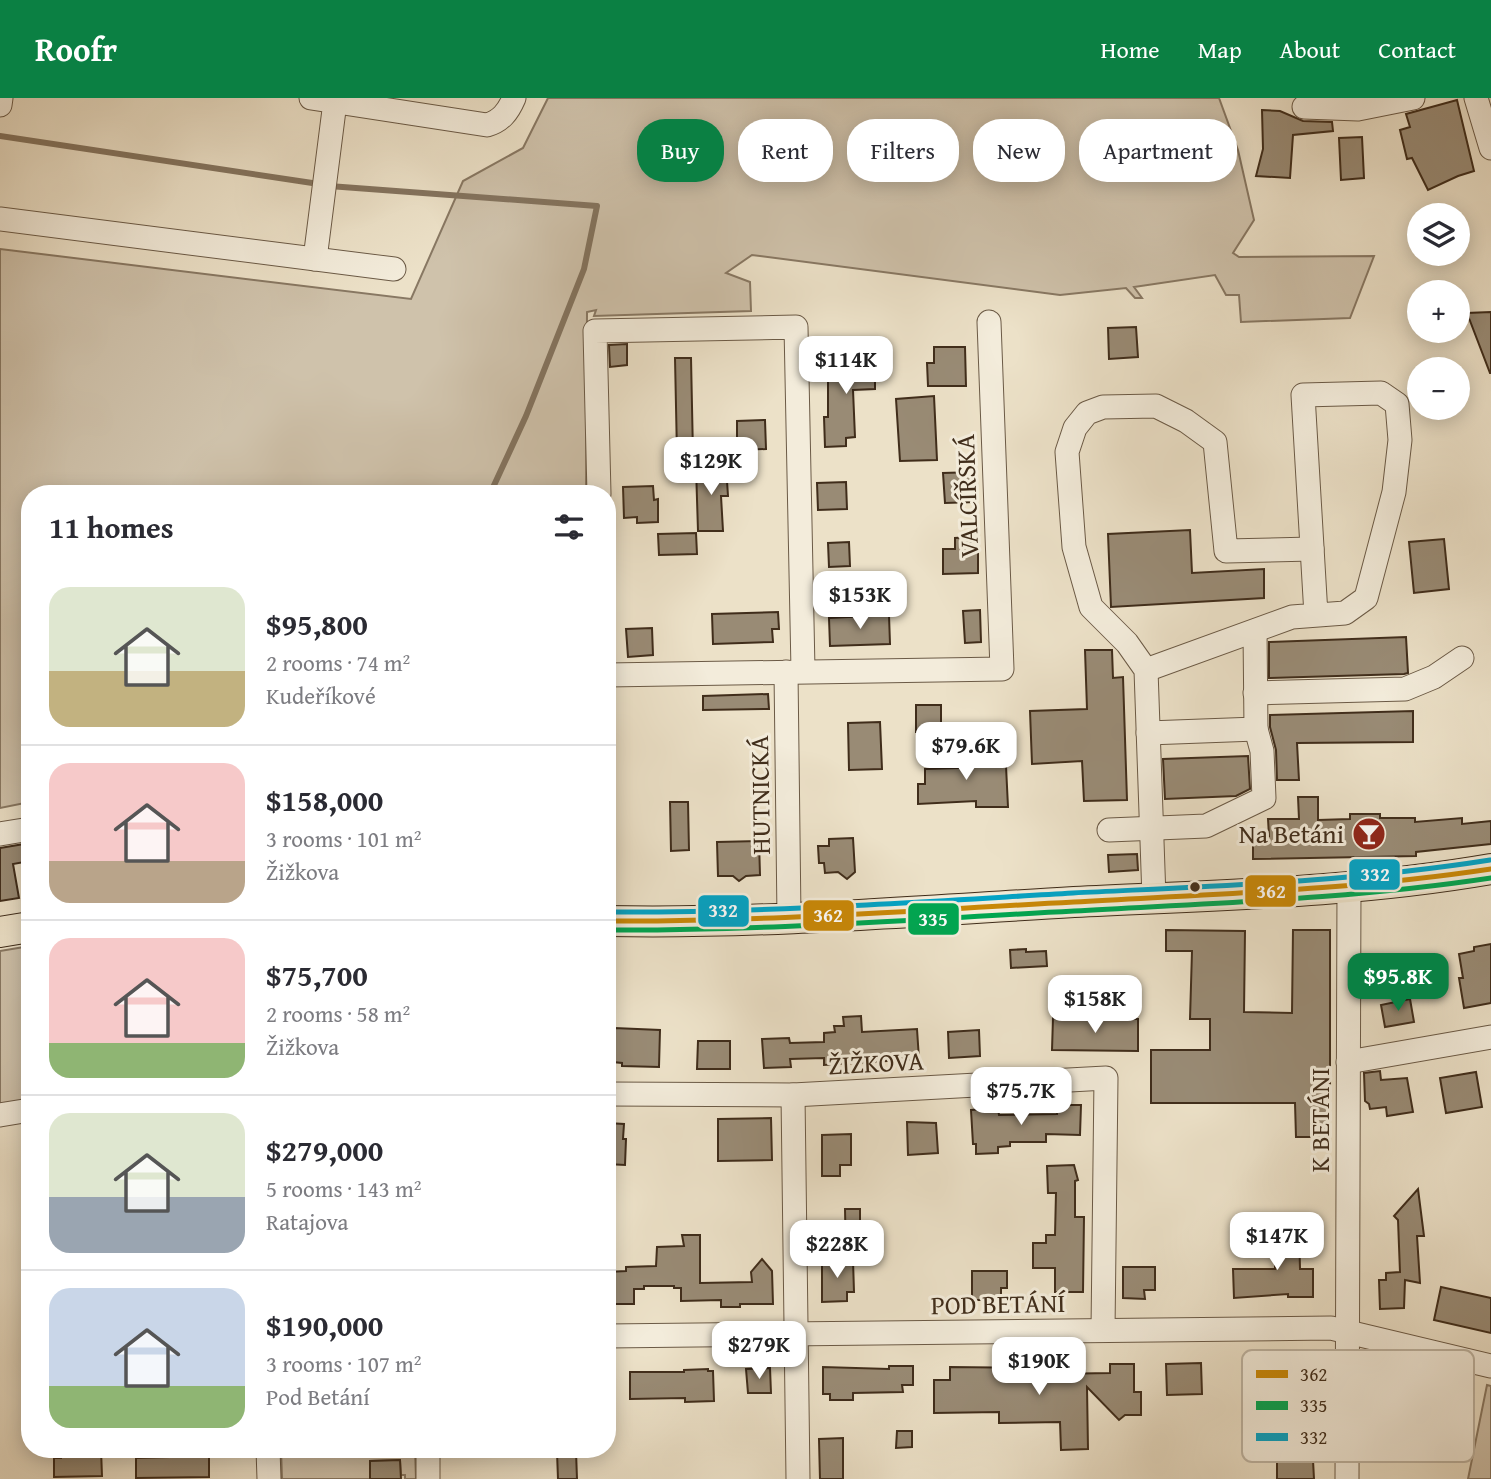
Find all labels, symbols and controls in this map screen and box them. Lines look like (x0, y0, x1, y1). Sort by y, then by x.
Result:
text: Roofr (35, 25, 117, 73)
text: Home (1101, 32, 1160, 67)
text: Map (1198, 32, 1242, 67)
text: About (1280, 32, 1340, 67)
text: Contact (1378, 32, 1456, 67)
chip: Buy (637, 119, 724, 182)
chip: Rent (738, 119, 833, 182)
chip: Filters (847, 119, 959, 182)
chip: New (973, 119, 1065, 182)
chip: Apartment (1079, 119, 1237, 182)
map controls (1407, 203, 1470, 420)
button: layers (1407, 203, 1470, 266)
button: + (1407, 280, 1470, 343)
pin: $114K (797, 336, 895, 396)
text: $114K (815, 342, 877, 375)
button: − (1407, 357, 1470, 420)
street label: VALCÍŘSKÁ (945, 433, 988, 559)
pin: $129K (662, 438, 760, 497)
text: $129K (680, 443, 742, 476)
text: 11 homes (49, 505, 174, 549)
icon: filters (550, 508, 588, 546)
pin: $153K (811, 572, 909, 631)
text: $153K (829, 577, 891, 610)
text: $95,800 (266, 602, 368, 646)
icon: home (105, 615, 189, 699)
text: 2 rooms · 74 m² (266, 646, 410, 679)
text: Kudeříkové (266, 679, 376, 712)
pin: $79.6K (909, 722, 1023, 782)
text: $79.6K (932, 728, 1000, 761)
street label: HUTNICKÁ (739, 735, 780, 855)
text: $158,000 (266, 778, 383, 822)
icon: home (105, 791, 189, 875)
place label: Na Betáni (1239, 814, 1344, 853)
bar icon: Na Betáni (1350, 815, 1388, 853)
text: 3 rooms · 101 m² (266, 822, 421, 855)
text: Žižkova (266, 855, 339, 888)
line badge: 332 (1348, 858, 1401, 891)
text: 332 (1360, 860, 1390, 888)
line badge: 362 (1244, 874, 1297, 908)
text: 362 (1256, 877, 1286, 905)
unlabelled marker (1188, 880, 1202, 894)
line badge: 332 (697, 894, 750, 928)
text: 332 (708, 896, 738, 924)
line badge: 362 (802, 899, 855, 932)
text: 362 (813, 901, 843, 929)
line badge: 335 (907, 902, 960, 936)
text: 335 (918, 905, 948, 933)
text: $75,700 (266, 953, 368, 997)
pin: $95.8K (1341, 954, 1455, 1013)
text: $95.8K (1364, 959, 1432, 992)
icon: home (105, 966, 189, 1050)
pin: $158K (1046, 976, 1144, 1035)
text: $158K (1064, 981, 1126, 1014)
text: 2 rooms · 58 m² (266, 997, 410, 1030)
text: Žižkova (266, 1030, 339, 1063)
street label: ŽIŽKOVA (827, 1041, 925, 1084)
pin: $75.7K (964, 1068, 1078, 1127)
street label: K BETÁNI (1300, 1068, 1339, 1172)
text: $75.7K (987, 1073, 1055, 1106)
text: $279,000 (266, 1128, 383, 1172)
icon: home (105, 1141, 189, 1225)
text: 5 rooms · 143 m² (266, 1172, 421, 1205)
text: Ratajova (266, 1205, 348, 1238)
pin: $147K (1228, 1212, 1326, 1272)
text: $147K (1246, 1218, 1308, 1251)
pin: $228K (788, 1220, 886, 1280)
text: $228K (806, 1226, 868, 1259)
street label: POD BETÁNÍ (930, 1283, 1067, 1324)
text: $190,000 (266, 1303, 383, 1347)
icon: home (105, 1316, 189, 1400)
pin: $279K (710, 1322, 808, 1381)
text: $279K (728, 1327, 790, 1360)
pin: $190K (990, 1338, 1088, 1397)
text: $190K (1008, 1343, 1070, 1376)
text: 3 rooms · 107 m² (266, 1347, 421, 1380)
legend (1242, 1350, 1474, 1462)
text: 362 (1300, 1360, 1327, 1388)
text: Pod Betání (266, 1380, 370, 1413)
text: 335 (1300, 1391, 1327, 1419)
text: 332 (1300, 1423, 1327, 1451)

